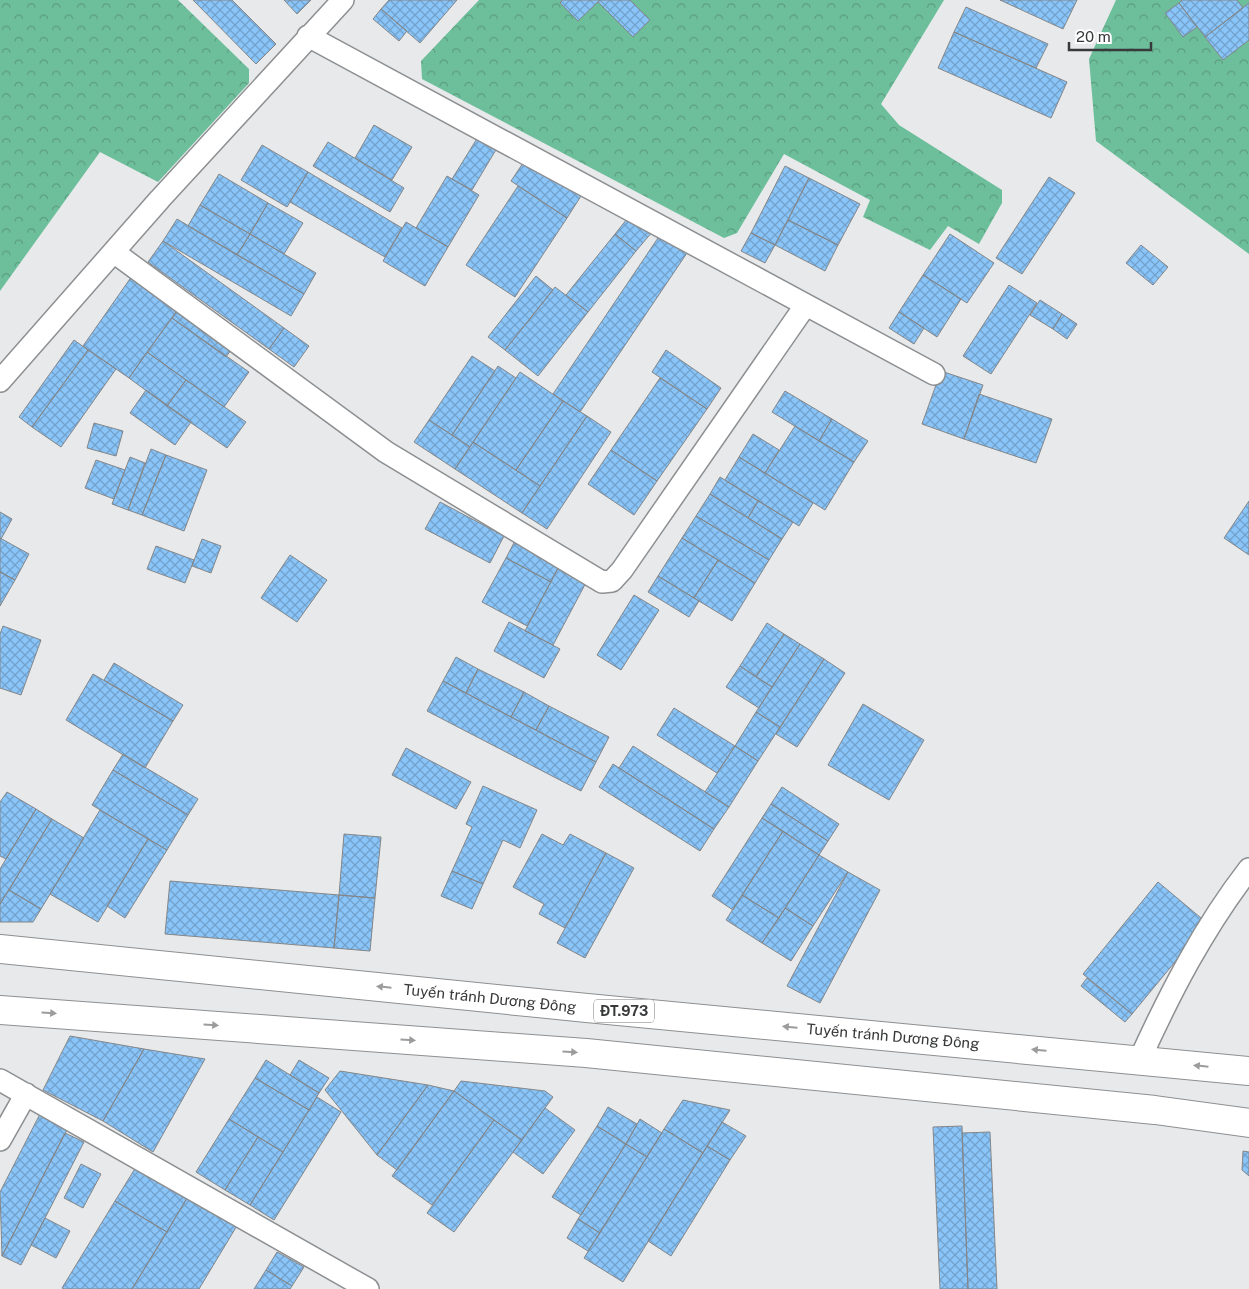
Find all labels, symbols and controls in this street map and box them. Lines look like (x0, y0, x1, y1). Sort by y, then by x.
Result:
scale bar (1069, 20, 1152, 52)
text: 20 m (1076, 28, 1111, 45)
street label: Tuyến tránh Dương Đông (403, 980, 577, 1016)
one-way arrow (376, 983, 392, 991)
road number: ĐT.973 (594, 999, 654, 1022)
one-way arrow (41, 1010, 57, 1018)
street label: Tuyến tránh Dương Đông (806, 1020, 980, 1052)
one-way arrow (203, 1022, 219, 1030)
one-way arrow (782, 1023, 798, 1031)
one-way arrow (400, 1036, 416, 1044)
one-way arrow (1031, 1046, 1047, 1054)
one-way arrow (562, 1048, 578, 1056)
one-way arrow (1192, 1062, 1208, 1070)

